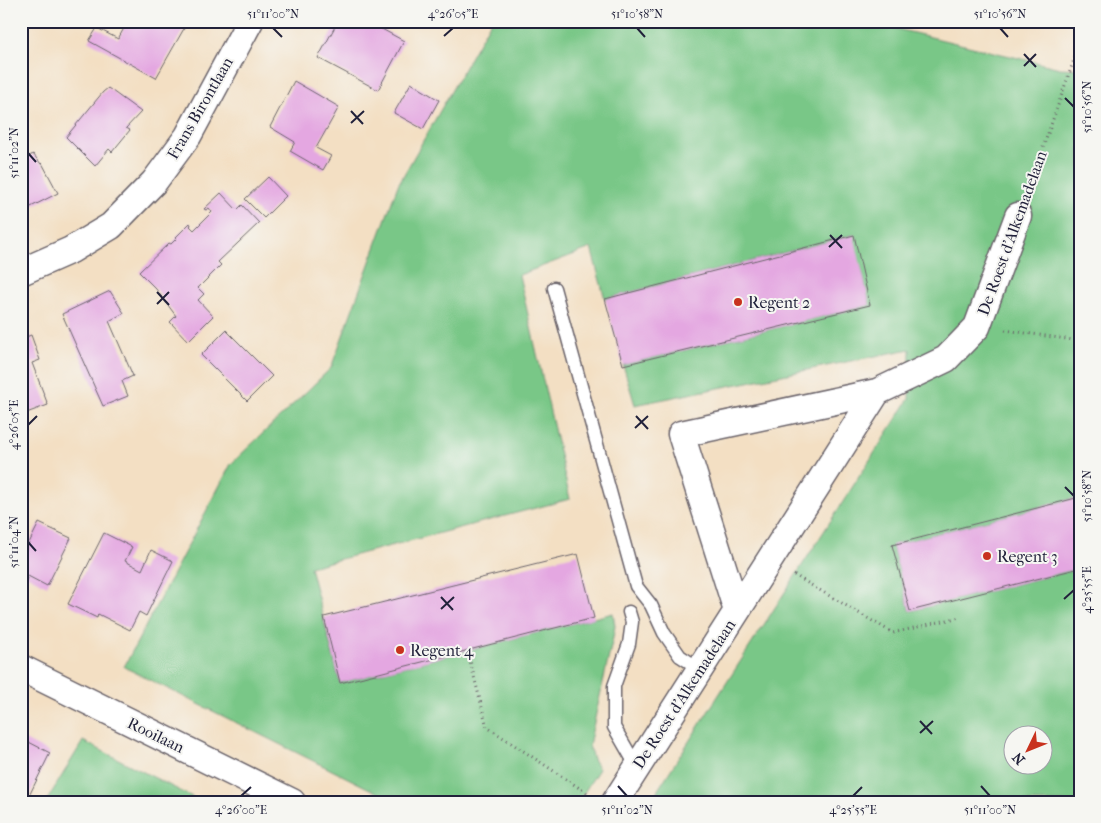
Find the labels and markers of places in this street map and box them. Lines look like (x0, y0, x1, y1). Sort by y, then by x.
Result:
place label: Regent 2 (748, 293, 810, 312)
marker: Regent 2 (732, 296, 744, 308)
place label: Regent 3 (997, 547, 1058, 566)
marker: Regent 3 (981, 550, 993, 562)
place label: Regent 4 (410, 641, 474, 660)
marker: Regent 4 (394, 644, 406, 656)

